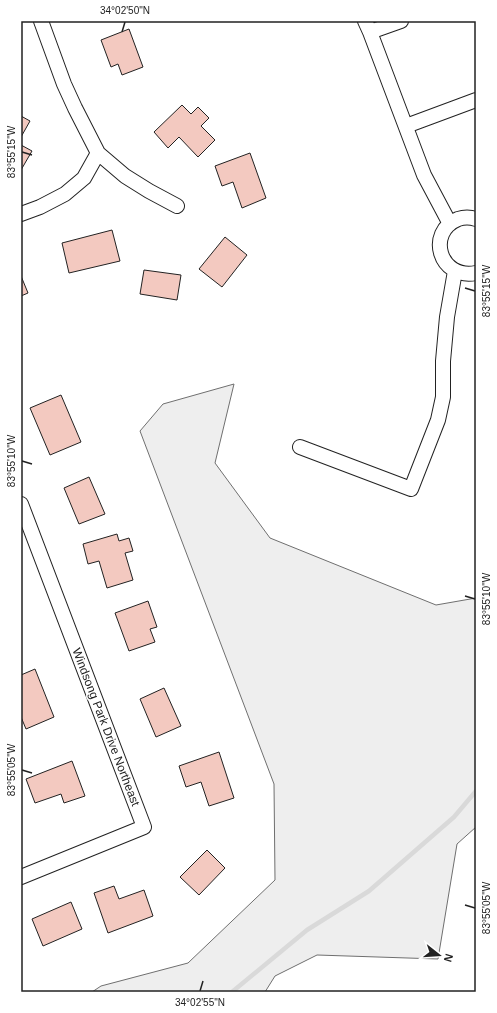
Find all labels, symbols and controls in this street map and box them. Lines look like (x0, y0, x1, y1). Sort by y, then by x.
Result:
text: 34°02'50"N (100, 5, 150, 16)
text: 83°55'15"W (6, 125, 17, 178)
text: 83°55'15"W (481, 264, 492, 317)
text: 83°55'10"W (6, 434, 17, 487)
text: 83°55'10"W (481, 572, 492, 625)
street label: Windsong Park Drive Northeast (69, 646, 143, 809)
text: 83°55'05"W (6, 743, 17, 796)
text: 83°55'05"W (481, 881, 492, 934)
north arrow (419, 935, 459, 975)
text: N (442, 952, 455, 964)
text: 34°02'55"N (175, 997, 225, 1008)

